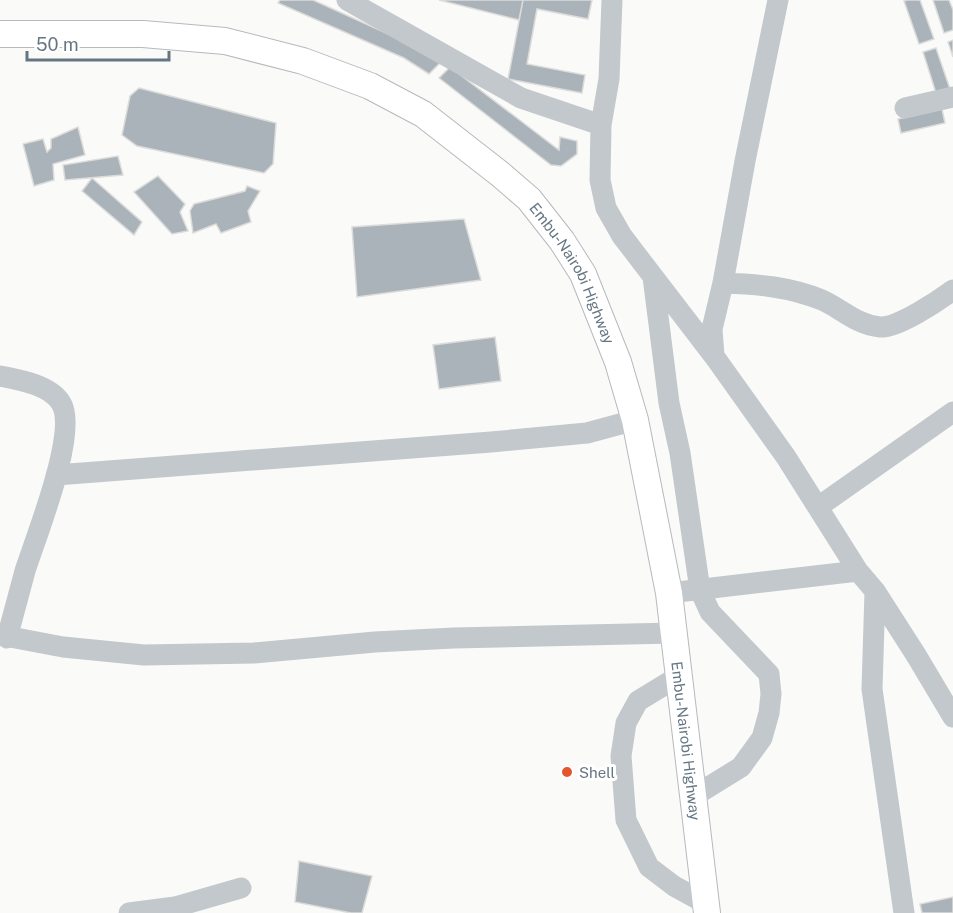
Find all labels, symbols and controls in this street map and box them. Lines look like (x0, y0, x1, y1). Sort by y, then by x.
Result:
scale bar (27, 24, 170, 62)
text: 50 m (36, 34, 79, 55)
street label: Embu-Nairobi Highway (527, 199, 618, 346)
street label: Embu-Nairobi Highway (669, 660, 704, 821)
place label: Shell (579, 764, 615, 781)
marker: Shell (560, 765, 574, 779)

